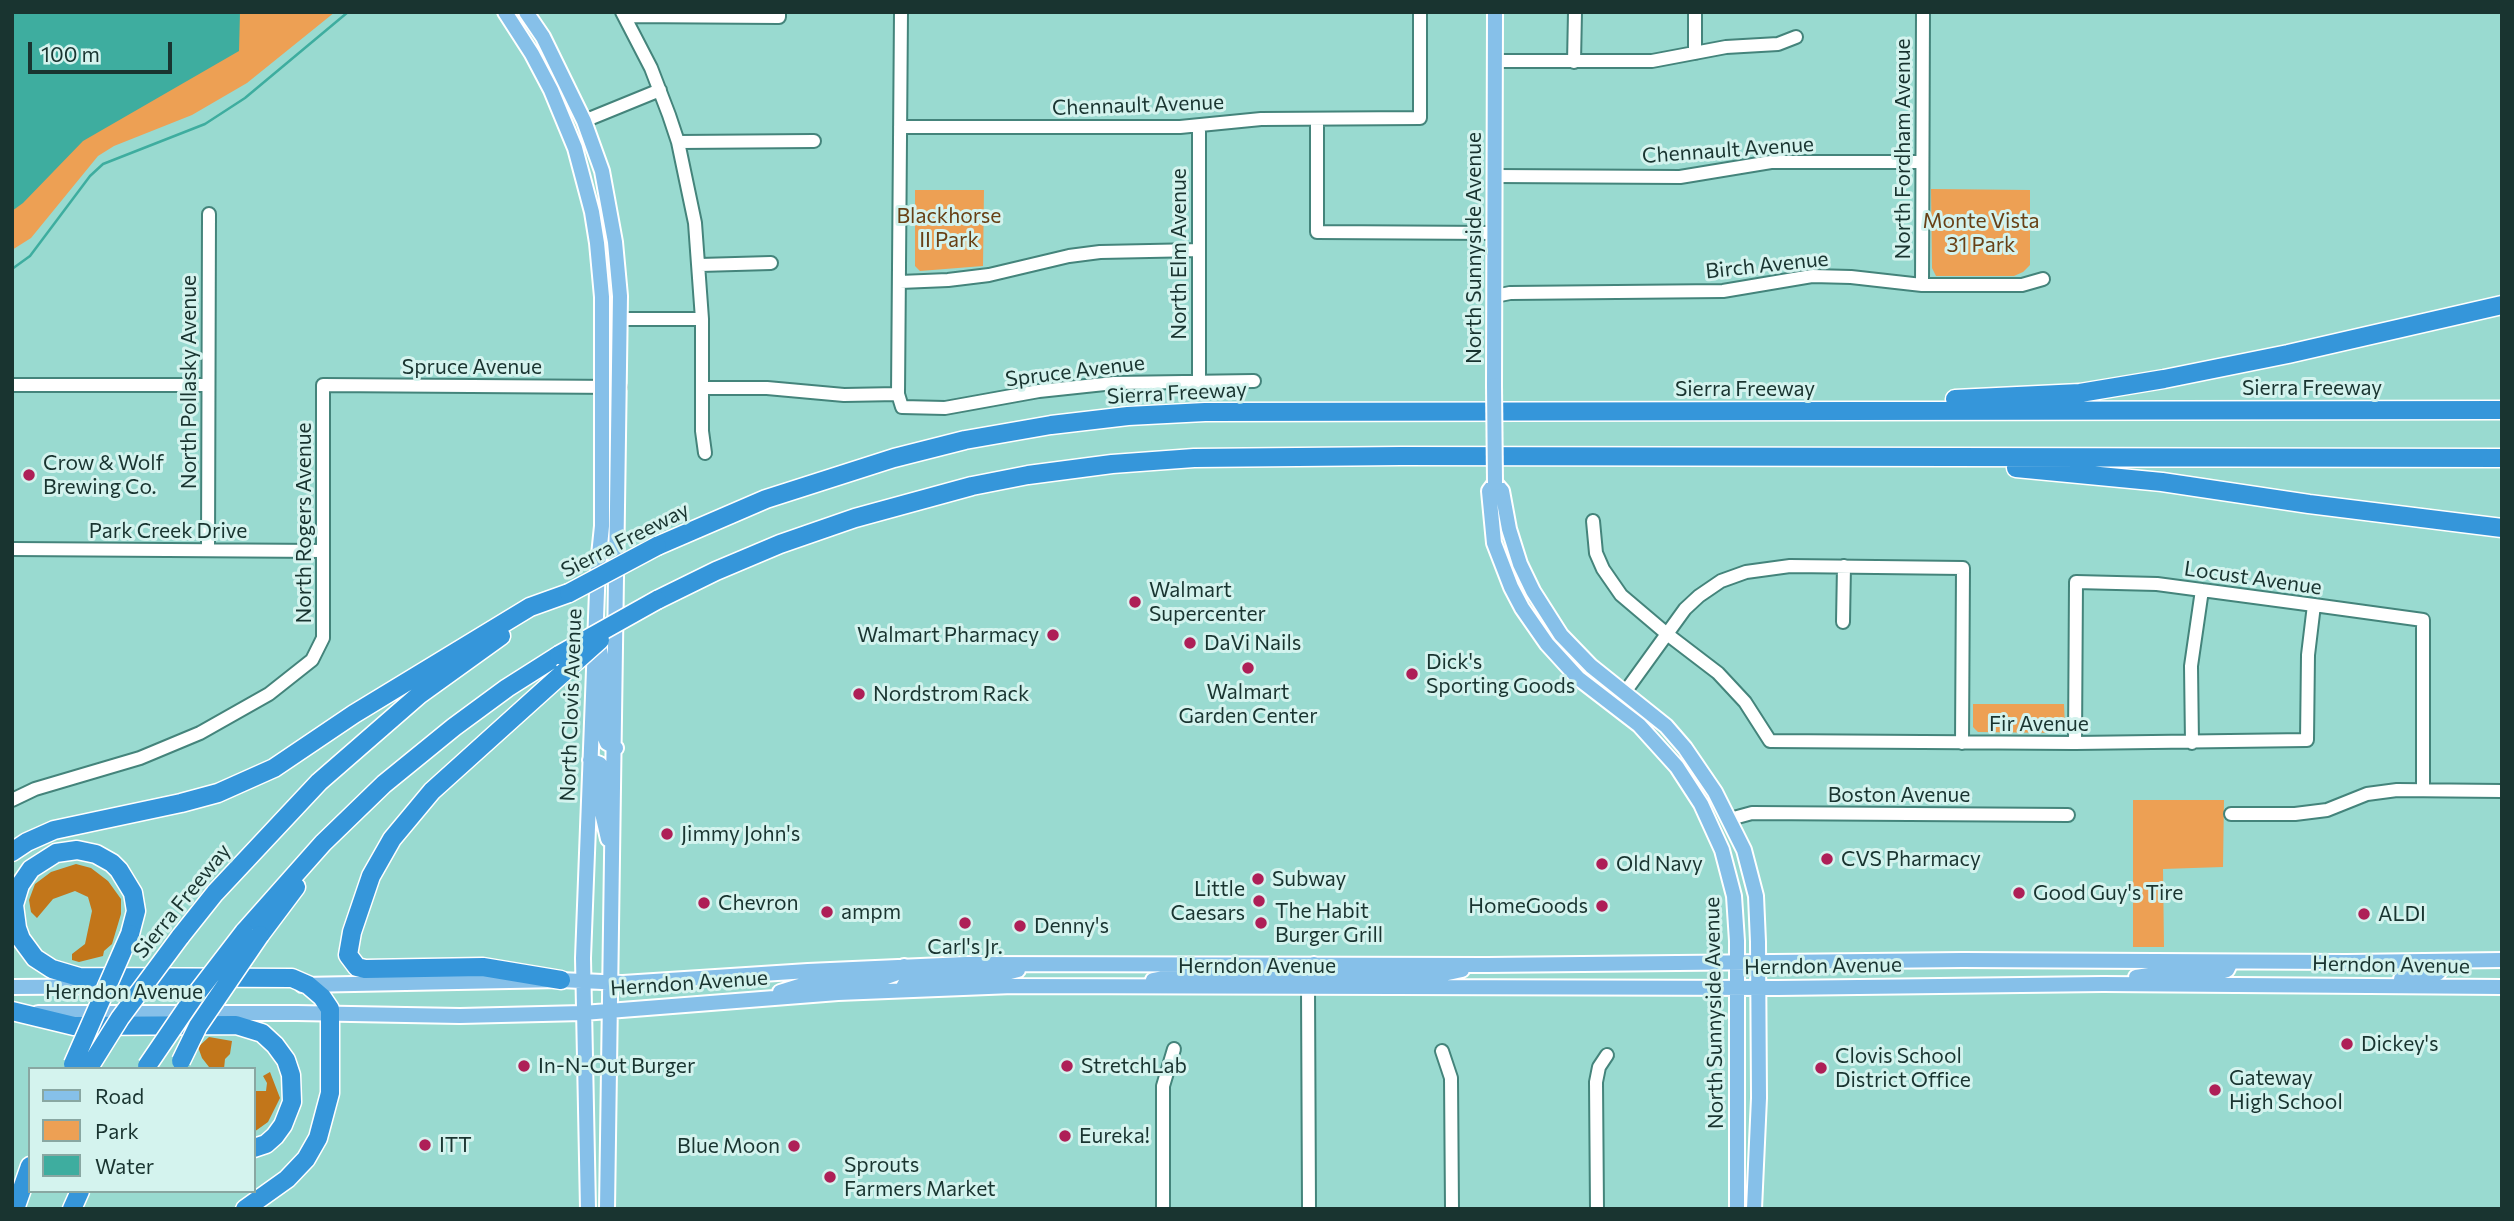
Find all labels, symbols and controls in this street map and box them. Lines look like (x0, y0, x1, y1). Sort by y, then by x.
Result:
scale bar (32, 28, 175, 72)
street label: North Fordham Avenue (1890, 38, 1916, 260)
text: 100 m (41, 41, 100, 66)
street label: Chennault Avenue (1051, 89, 1225, 121)
street label: Chennault Avenue (1641, 131, 1815, 169)
street label: North Sunnyside Avenue (1461, 132, 1487, 364)
street label: North Elm Avenue (1166, 168, 1192, 340)
park label: Blackhorse II Park (897, 203, 1001, 253)
park label: Monte Vista 31 Park (1922, 208, 2040, 258)
street label: Birch Avenue (1704, 246, 1830, 284)
street label: North Pollasky Avenue (176, 275, 202, 489)
street label: Spruce Avenue (1004, 350, 1146, 392)
street label: Spruce Avenue (402, 354, 542, 380)
street label: Sierra Freeway (2242, 375, 2382, 401)
street label: Sierra Freeway (1675, 376, 1815, 402)
street label: Sierra Freeway (1106, 377, 1248, 409)
street label: North Rogers Avenue (291, 422, 317, 624)
place label: Crow & Wolf Brewing Co. (43, 450, 164, 500)
marker: Crow & Wolf Brewing Co. (21, 467, 37, 483)
street label: Sierra Freeway (557, 497, 693, 583)
street label: Park Creek Drive (89, 518, 247, 544)
street label: Locust Avenue (2183, 556, 2323, 600)
place label: Walmart Supercenter (1149, 577, 1266, 627)
marker: Walmart Supercenter (1127, 594, 1143, 610)
street label: North Clovis Avenue (555, 608, 587, 802)
place label: Walmart Pharmacy (857, 622, 1039, 648)
marker: Walmart Pharmacy (1045, 627, 1061, 643)
place label: DaVi Nails (1204, 630, 1301, 656)
marker: DaVi Nails (1182, 635, 1198, 651)
place label: Dick's Sporting Goods (1426, 649, 1575, 699)
marker: Walmart Garden Center (1240, 660, 1256, 676)
marker: Dick's Sporting Goods (1404, 666, 1420, 682)
place label: Walmart Garden Center (1178, 679, 1318, 729)
place label: Nordstrom Rack (873, 681, 1029, 707)
marker: Nordstrom Rack (851, 686, 867, 702)
street label: Fir Avenue (1989, 711, 2089, 737)
street label: Boston Avenue (1828, 782, 1970, 808)
place label: Jimmy John's (681, 821, 800, 847)
marker: Jimmy John's (659, 826, 675, 842)
street label: Sierra Freeway (128, 839, 236, 963)
place label: CVS Pharmacy (1841, 846, 1981, 872)
place label: Old Navy (1616, 851, 1703, 877)
marker: CVS Pharmacy (1819, 851, 1835, 867)
marker: Old Navy (1594, 856, 1610, 872)
place label: Subway (1272, 866, 1346, 892)
marker: Subway (1250, 871, 1266, 887)
place label: Little Caesars (1170, 876, 1245, 926)
place label: Good Guy's Tire (2033, 880, 2183, 906)
marker: Good Guy's Tire (2011, 885, 2027, 901)
place label: Chevron (718, 890, 799, 916)
marker: Little Caesars (1251, 893, 1267, 909)
place label: HomeGoods (1468, 893, 1588, 919)
marker: Chevron (696, 895, 712, 911)
street label: North Sunnyside Avenue (1699, 897, 1729, 1129)
place label: The Habit Burger Grill (1275, 898, 1383, 948)
marker: HomeGoods (1594, 898, 1610, 914)
place label: ampm (841, 899, 901, 925)
place label: ALDI (2378, 901, 2426, 927)
marker: ampm (819, 904, 835, 920)
marker: ALDI (2356, 906, 2372, 922)
place label: Denny's (1034, 913, 1109, 939)
marker: Carl's Jr. (957, 915, 973, 931)
marker: The Habit Burger Grill (1253, 915, 1269, 931)
marker: Denny's (1012, 918, 1028, 934)
place label: Carl's Jr. (927, 934, 1003, 960)
street label: Herndon Avenue (2312, 951, 2470, 979)
street label: Herndon Avenue (1744, 952, 1902, 980)
street label: Herndon Avenue (1178, 953, 1336, 979)
street label: Herndon Avenue (609, 965, 769, 1001)
street label: Herndon Avenue (45, 979, 203, 1005)
place label: Dickey's (2361, 1031, 2439, 1057)
marker: Dickey's (2339, 1036, 2355, 1052)
place label: Clovis School District Office (1835, 1043, 1971, 1093)
place label: In-N-Out Burger (538, 1053, 695, 1079)
place label: StretchLab (1081, 1053, 1187, 1079)
marker: In-N-Out Burger (516, 1058, 532, 1074)
marker: StretchLab (1059, 1058, 1075, 1074)
marker: Clovis School District Office (1813, 1060, 1829, 1076)
place label: Gateway High School (2229, 1065, 2343, 1115)
legend (28, 1067, 256, 1193)
marker: Gateway High School (2207, 1082, 2223, 1098)
text: Road (95, 1083, 144, 1108)
text: Park (95, 1118, 139, 1143)
place label: Eureka! (1079, 1123, 1150, 1149)
marker: Eureka! (1057, 1128, 1073, 1144)
place label: ITT (439, 1132, 472, 1158)
place label: Blue Moon (677, 1133, 780, 1159)
marker: ITT (417, 1137, 433, 1153)
marker: Blue Moon (786, 1138, 802, 1154)
place label: Sprouts Farmers Market (844, 1152, 996, 1202)
text: Water (95, 1153, 154, 1178)
marker: Sprouts Farmers Market (822, 1169, 838, 1185)

